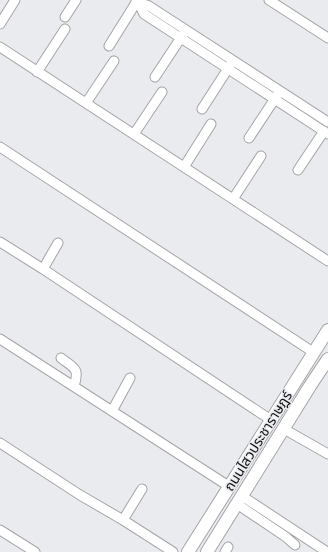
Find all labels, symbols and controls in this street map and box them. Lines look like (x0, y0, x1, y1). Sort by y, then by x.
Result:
street label: ถนนไสวประชาราษฎร์ (220, 387, 296, 494)

